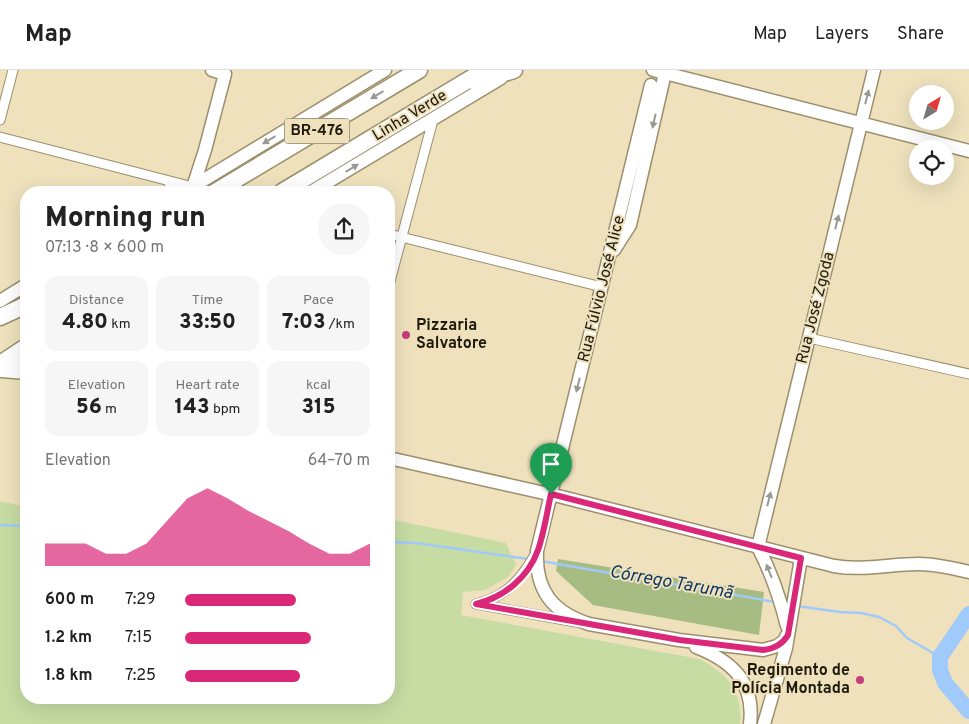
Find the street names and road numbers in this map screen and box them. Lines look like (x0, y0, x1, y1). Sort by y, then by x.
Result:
street label: Linha Verde (369, 86, 451, 146)
road number: BR-476 (284, 118, 350, 144)
street label: Rua Fúlvio José Alice (574, 213, 630, 365)
street label: Rua José Zgoda (792, 250, 840, 366)

